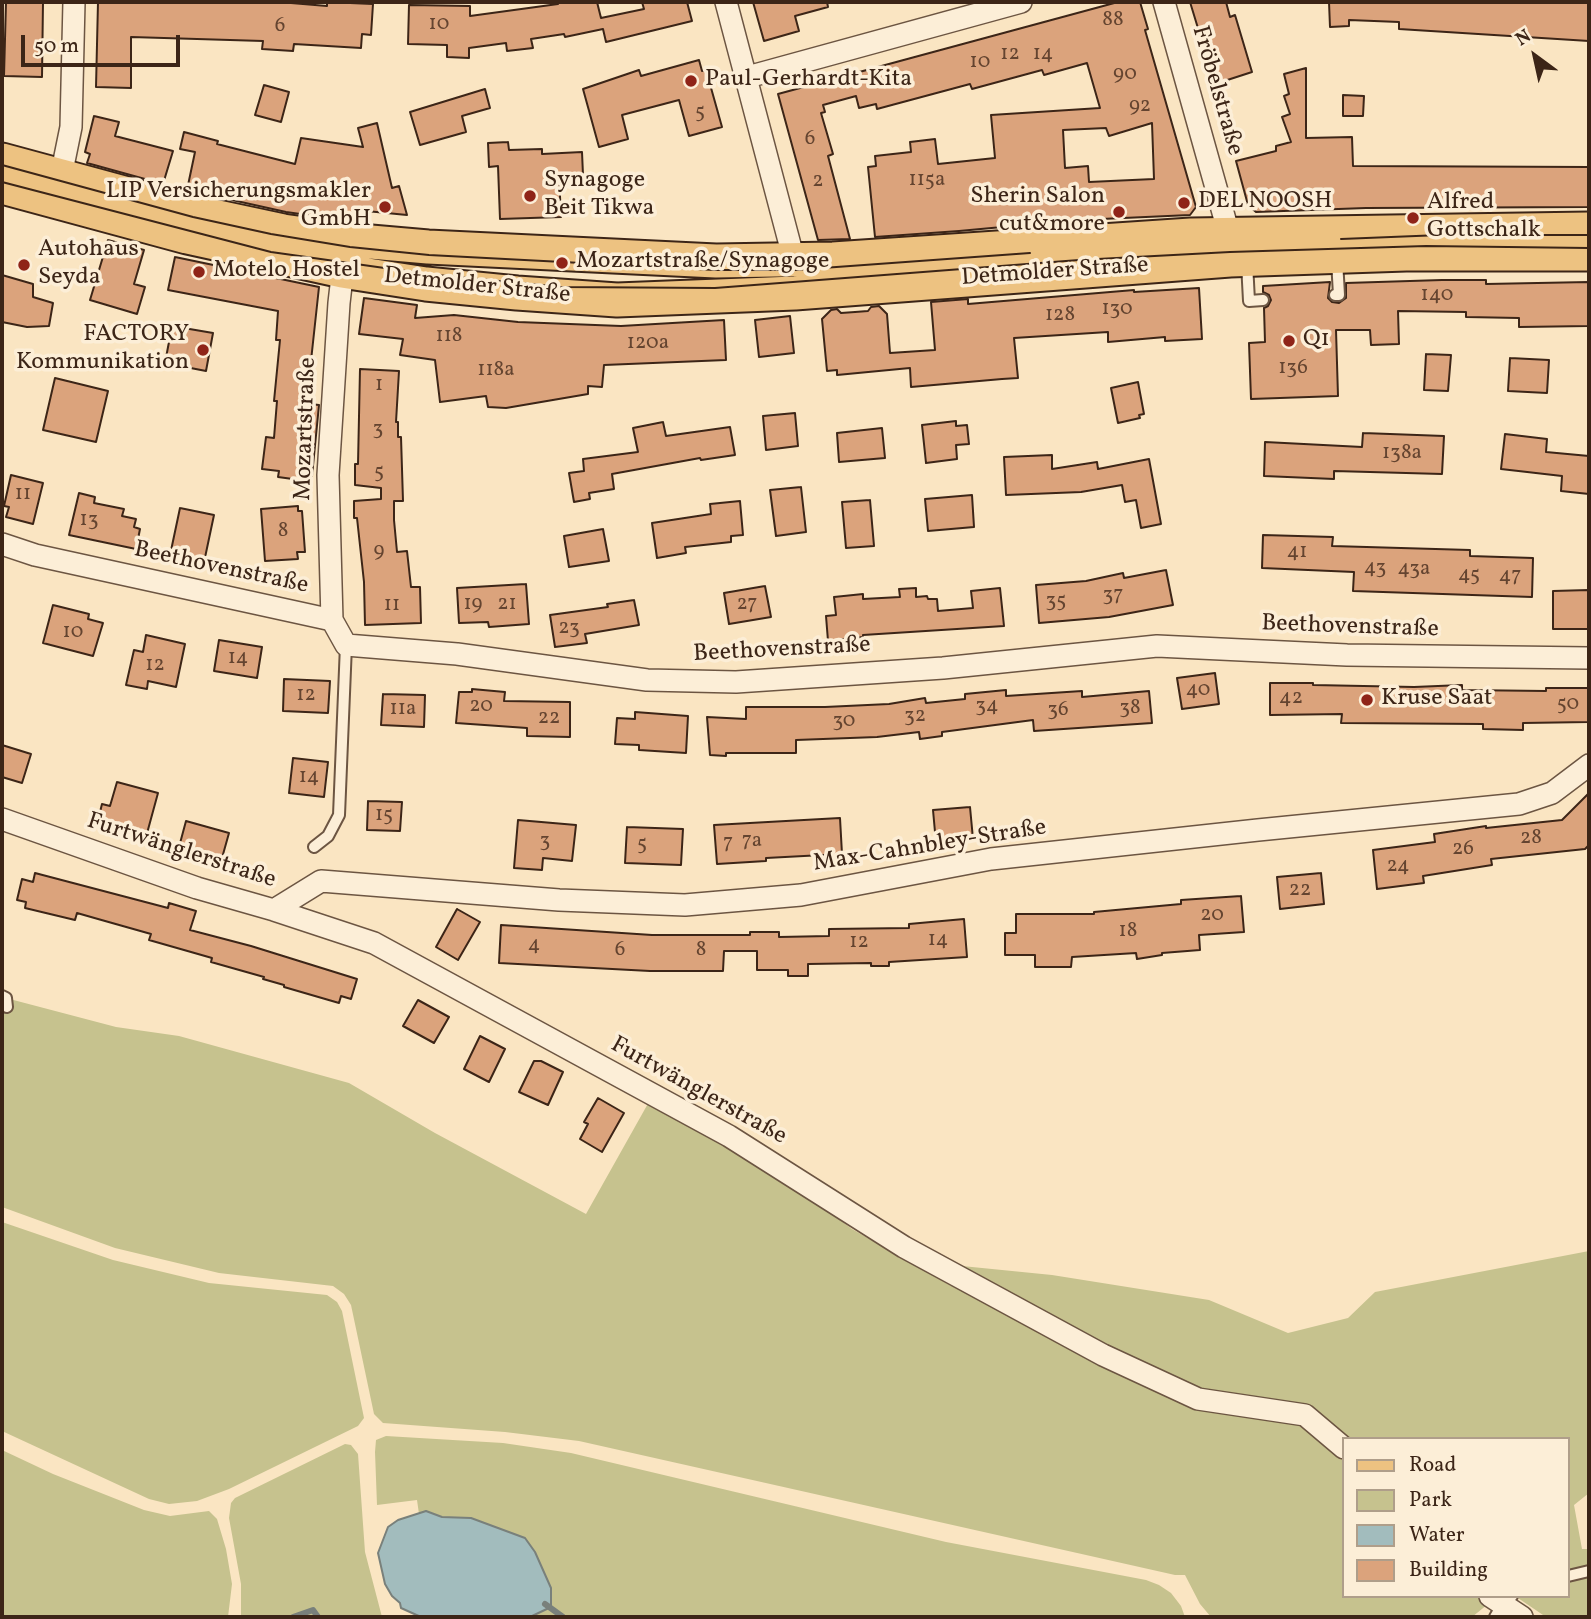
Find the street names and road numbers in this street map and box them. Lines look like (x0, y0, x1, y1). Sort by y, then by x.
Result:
street label: Fröbelstraße (1184, 23, 1248, 159)
street label: Detmolder Straße (961, 252, 1149, 294)
street label: Detmolder Straße (382, 263, 572, 311)
street label: Mozartstraße (290, 357, 324, 501)
street label: Beethovenstraße (131, 536, 311, 602)
street label: Beethovenstraße (1261, 611, 1439, 645)
street label: Beethovenstraße (693, 632, 871, 670)
street label: Furtwänglerstraße (83, 808, 279, 896)
street label: Max-Cahnbley-Straße (811, 814, 1049, 880)
street label: Furtwänglerstraße (605, 1032, 791, 1152)

